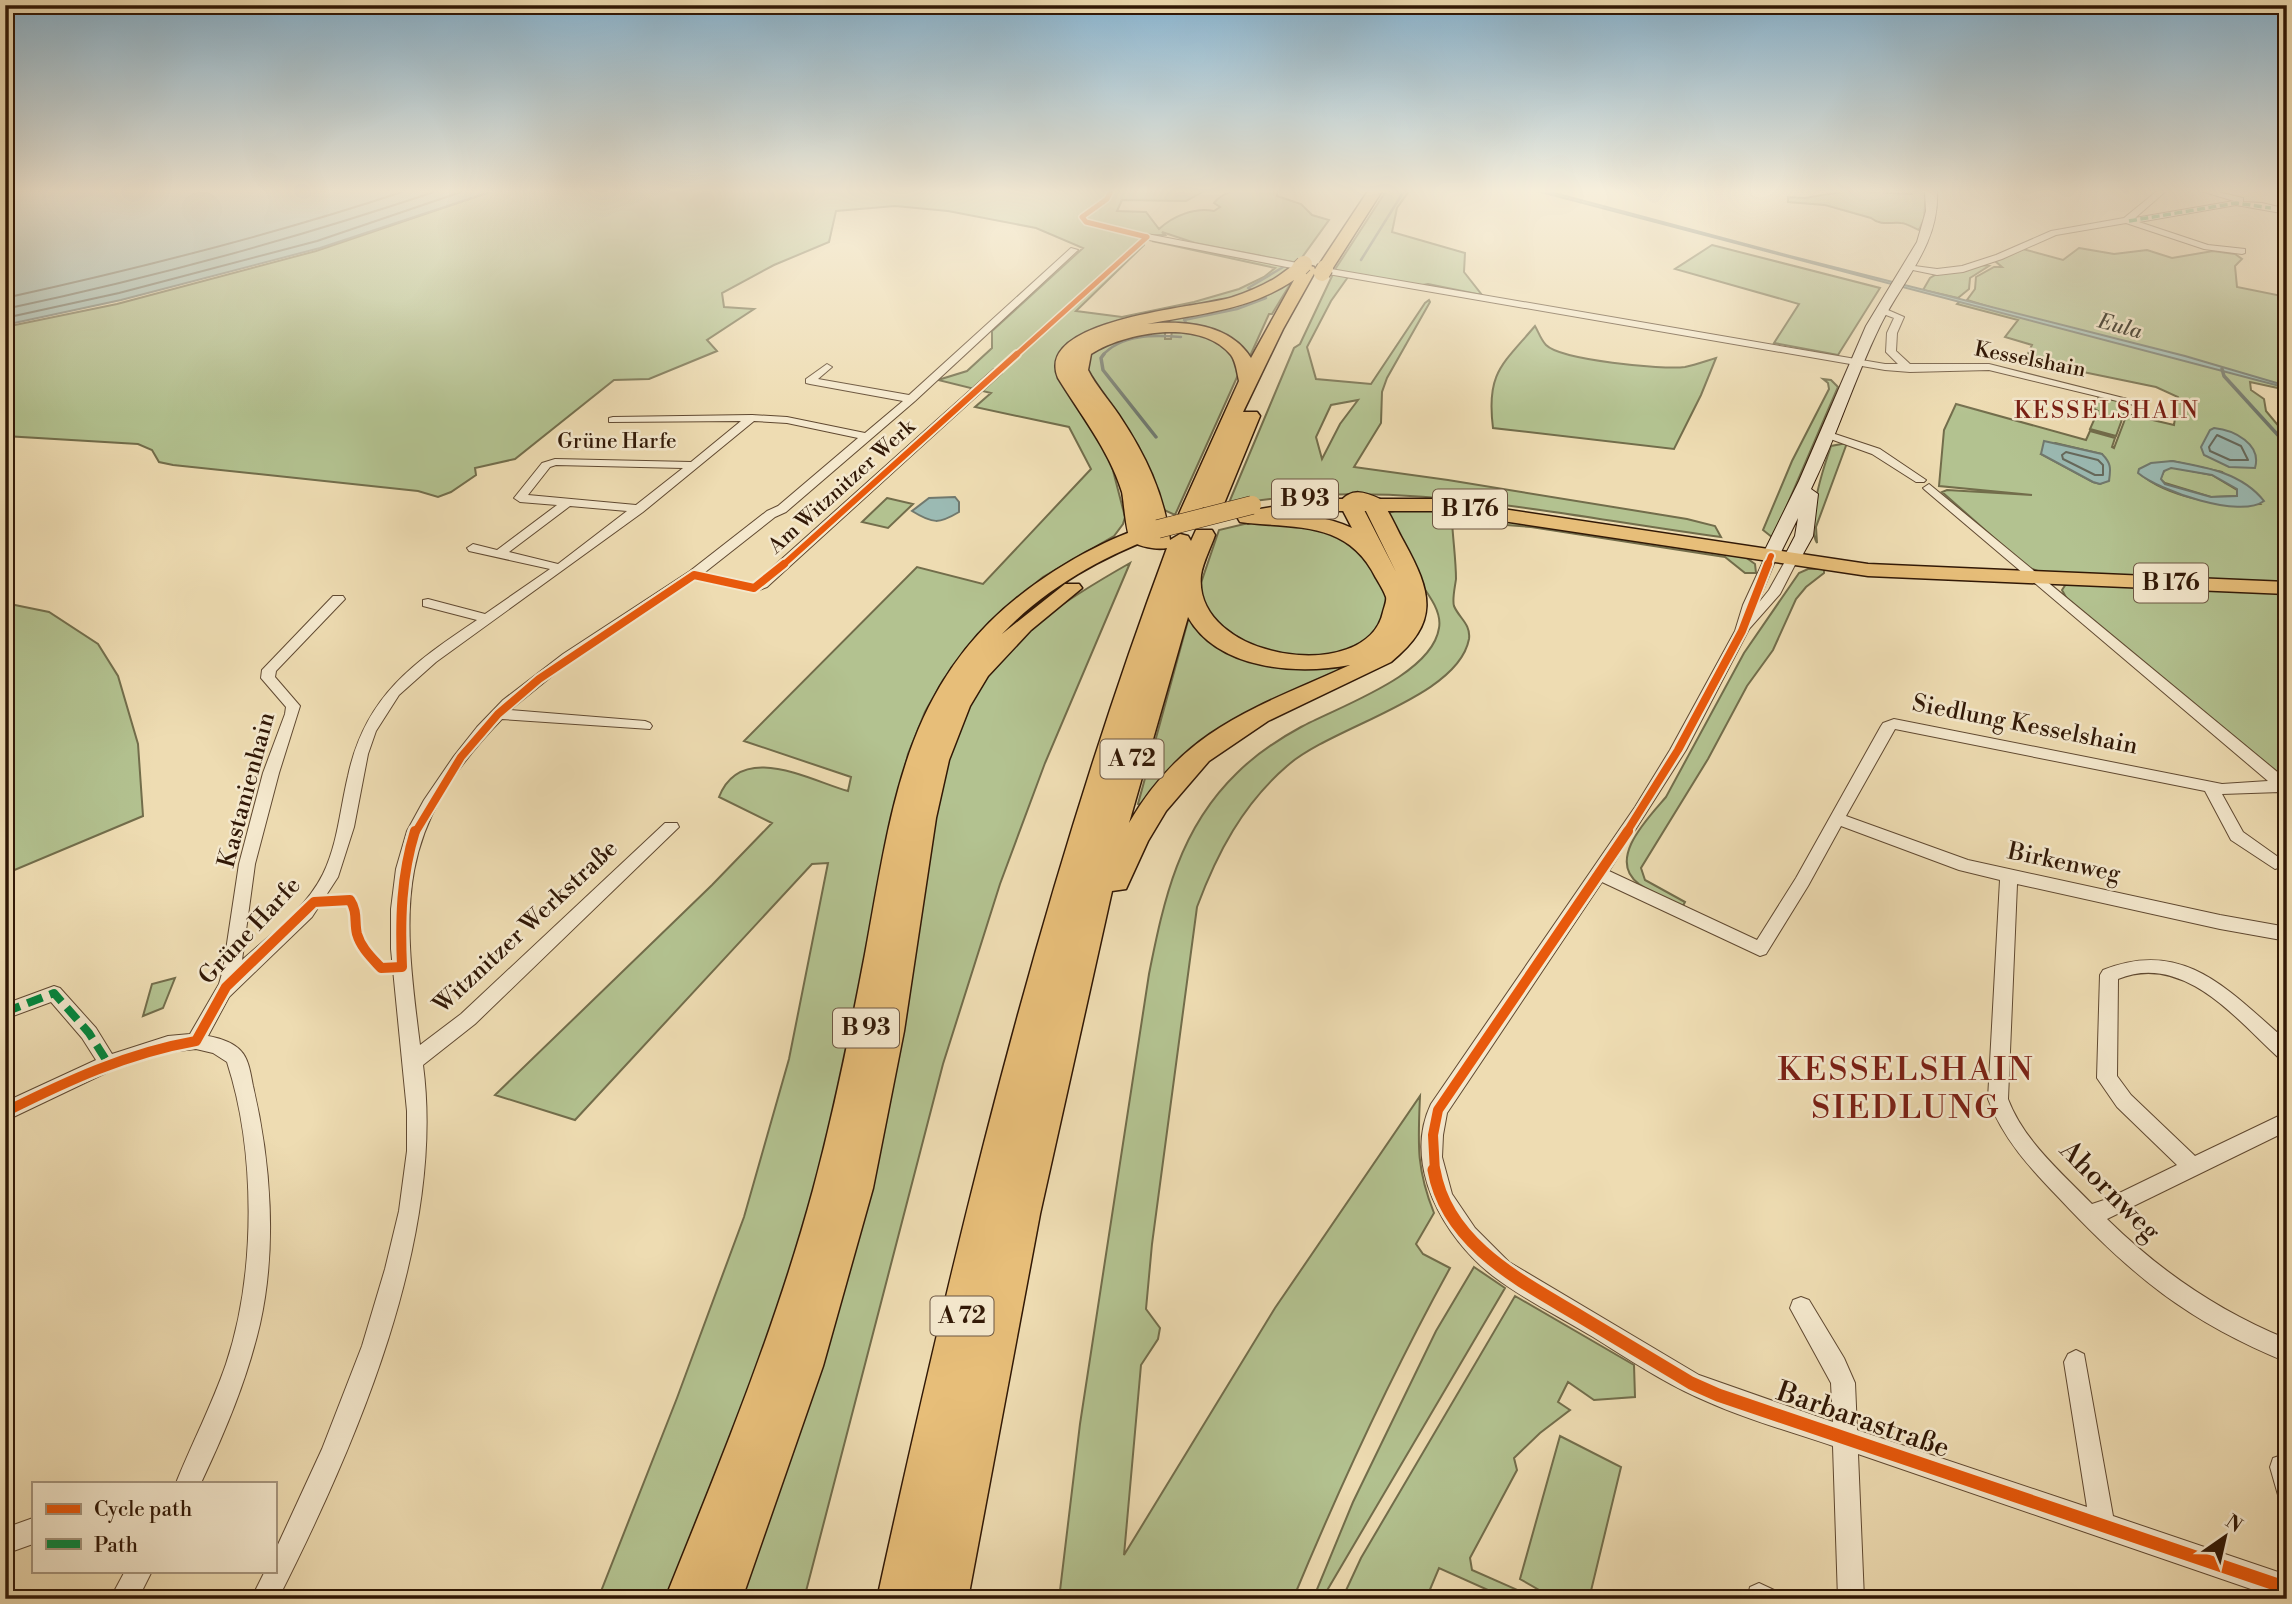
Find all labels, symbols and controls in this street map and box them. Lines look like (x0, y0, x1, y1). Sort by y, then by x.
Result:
water label: Eula (2094, 308, 2145, 345)
street label: Kesselshain (1972, 336, 2088, 384)
district label: KESSELSHAIN (2014, 397, 2200, 425)
street label: Am Witznitzer Werk (763, 414, 921, 560)
street label: Grüne Harfe (557, 429, 677, 455)
road number: B 93 (1272, 480, 1338, 519)
road number: B 176 (1433, 489, 1507, 528)
road number: B 176 (2134, 564, 2208, 603)
street label: Siedlung Kesselshain (1910, 688, 2140, 762)
street label: Kastanienhain (212, 709, 282, 871)
road number: A 72 (1100, 740, 1164, 778)
street label: Witznitzer Werkstraße (427, 834, 624, 1021)
street label: Birkenweg (2004, 836, 2124, 890)
street label: Grüne Harfe (193, 871, 307, 991)
road number: B 93 (833, 1009, 899, 1048)
district label: KESSELSHAIN SIEDLUNG (1778, 1050, 2035, 1129)
street label: Ahornweg (2051, 1132, 2168, 1249)
road number: A 72 (930, 1296, 993, 1336)
street label: Barbarastraße (1771, 1374, 1954, 1466)
legend (32, 1482, 276, 1572)
text: Cycle path (94, 1497, 193, 1523)
north arrow (2190, 1502, 2260, 1572)
text: N (2221, 1510, 2247, 1538)
text: Path (94, 1533, 139, 1559)

